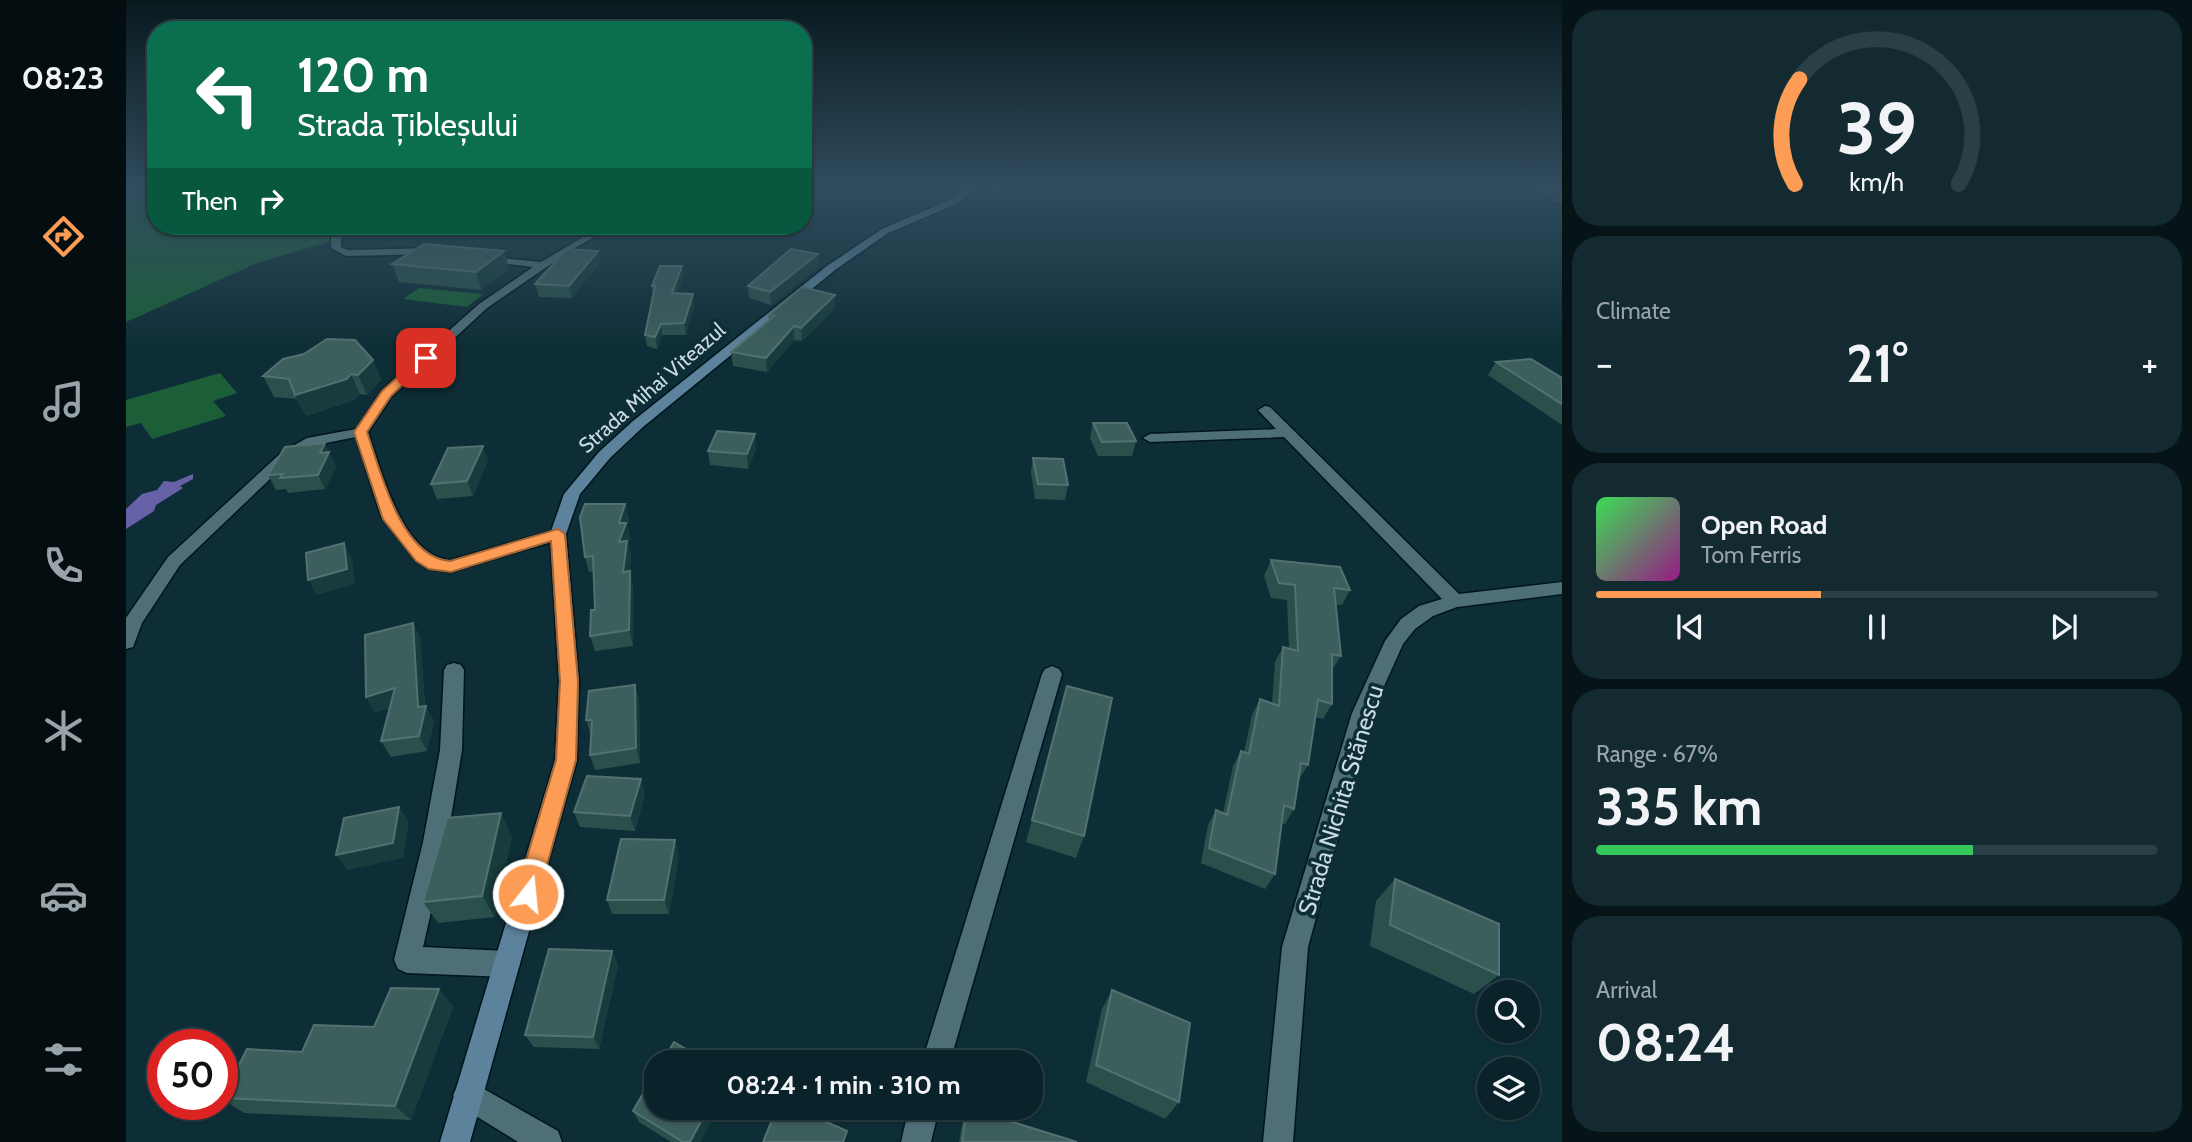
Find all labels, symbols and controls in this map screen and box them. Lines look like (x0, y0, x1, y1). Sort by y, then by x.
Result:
text: 120 m (297, 45, 429, 104)
icon: left (182, 49, 273, 140)
text: 08:23 (21, 58, 105, 97)
text: 39 (1837, 85, 1917, 173)
text: Strada Țibleșului (297, 105, 518, 144)
text: km/h (1850, 167, 1904, 197)
icon: right (252, 182, 290, 220)
text: Then (182, 185, 238, 217)
icon: directions (39, 212, 88, 261)
text: Climate (1596, 297, 1671, 325)
street label: Strada Mihai Viteazul (573, 317, 730, 458)
pin (396, 328, 456, 388)
text: 21° (1846, 332, 1908, 395)
icon: arrive (407, 339, 445, 377)
text: − (1596, 340, 1613, 387)
text: + (2141, 340, 2158, 387)
icon: music (39, 377, 88, 426)
text: Open Road (1701, 509, 1827, 541)
icon: phone (39, 541, 88, 590)
text: Tom Ferris (1701, 541, 1801, 569)
icon: previous (1671, 608, 1709, 646)
icon: pause (1858, 608, 1896, 646)
icon: next (2045, 608, 2083, 646)
street label: Strada Nichita Stănescu (1292, 681, 1389, 918)
icon: climate (39, 706, 88, 755)
text: Range · 67% (1596, 740, 1718, 768)
text: 335 km (1596, 775, 1762, 838)
position arrow (491, 857, 565, 931)
icon: car (39, 871, 88, 920)
text: Arrival (1596, 976, 1657, 1004)
map controls (1477, 980, 1540, 1120)
button: search (1477, 980, 1540, 1043)
text: 08:24 (1596, 1011, 1735, 1074)
speed limit sign: 50 (147, 1029, 238, 1120)
icon: filters (39, 1035, 88, 1084)
button: layers (1477, 1057, 1540, 1120)
text: 08:24 · 1 min · 310 m (726, 1069, 961, 1101)

